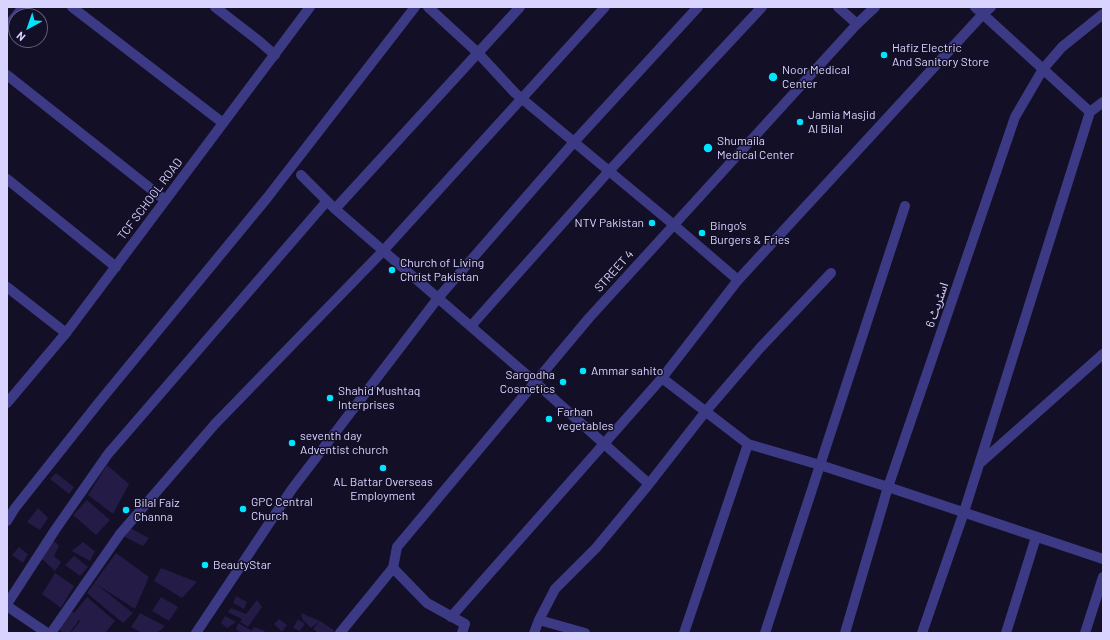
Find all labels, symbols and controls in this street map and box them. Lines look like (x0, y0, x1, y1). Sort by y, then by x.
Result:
north arrow (8, 8, 48, 48)
text: N (14, 29, 28, 44)
place label: Hafiz Electric And Sanitory Store (892, 41, 989, 69)
marker: Hafiz Electric And Sanitory Store (879, 50, 889, 60)
place label: Noor Medical Center (782, 63, 850, 91)
marker: Noor Medical Center (767, 71, 779, 83)
place label: Jamia Masjid Al Bilal (808, 108, 876, 136)
marker: Jamia Masjid Al Bilal (795, 117, 805, 127)
place label: Shumaila Medical Center (717, 134, 794, 162)
marker: Shumaila Medical Center (702, 142, 714, 154)
street label: TCF SCHOOL ROAD (115, 155, 185, 243)
place label: NTV Pakistan (575, 216, 644, 230)
marker: NTV Pakistan (647, 218, 657, 228)
place label: Bingo’s Burgers & Fries (710, 219, 790, 247)
marker: Bingo’s Burgers & Fries (697, 228, 707, 238)
street label: STREET 4 (591, 247, 637, 295)
place label: Church of Living Christ Pakistan (400, 256, 484, 284)
marker: Church of Living Christ Pakistan (387, 265, 397, 275)
street label: اسٹریٹ 6 (923, 281, 951, 329)
place label: Ammar sahito (591, 364, 663, 378)
marker: Ammar sahito (578, 366, 588, 376)
place label: Sargodha Cosmetics (500, 368, 555, 396)
marker: Sargodha Cosmetics (558, 377, 568, 387)
place label: Shahid Mushtaq Interprises (338, 384, 420, 412)
marker: Shahid Mushtaq Interprises (325, 393, 335, 403)
place label: Farhan vegetables (557, 405, 613, 433)
marker: Farhan vegetables (544, 414, 554, 424)
place label: seventh day Adventist church (300, 429, 388, 457)
marker: seventh day Adventist church (287, 438, 297, 448)
marker: AL Battar Overseas Employment (378, 463, 388, 473)
place label: AL Battar Overseas Employment (333, 475, 433, 503)
place label: GPC Central Church (251, 495, 313, 523)
place label: Bilal Faiz Channa (134, 496, 180, 524)
marker: GPC Central Church (238, 504, 248, 514)
marker: Bilal Faiz Channa (121, 505, 131, 515)
place label: BeautyStar (213, 558, 271, 572)
marker: BeautyStar (200, 560, 210, 570)

